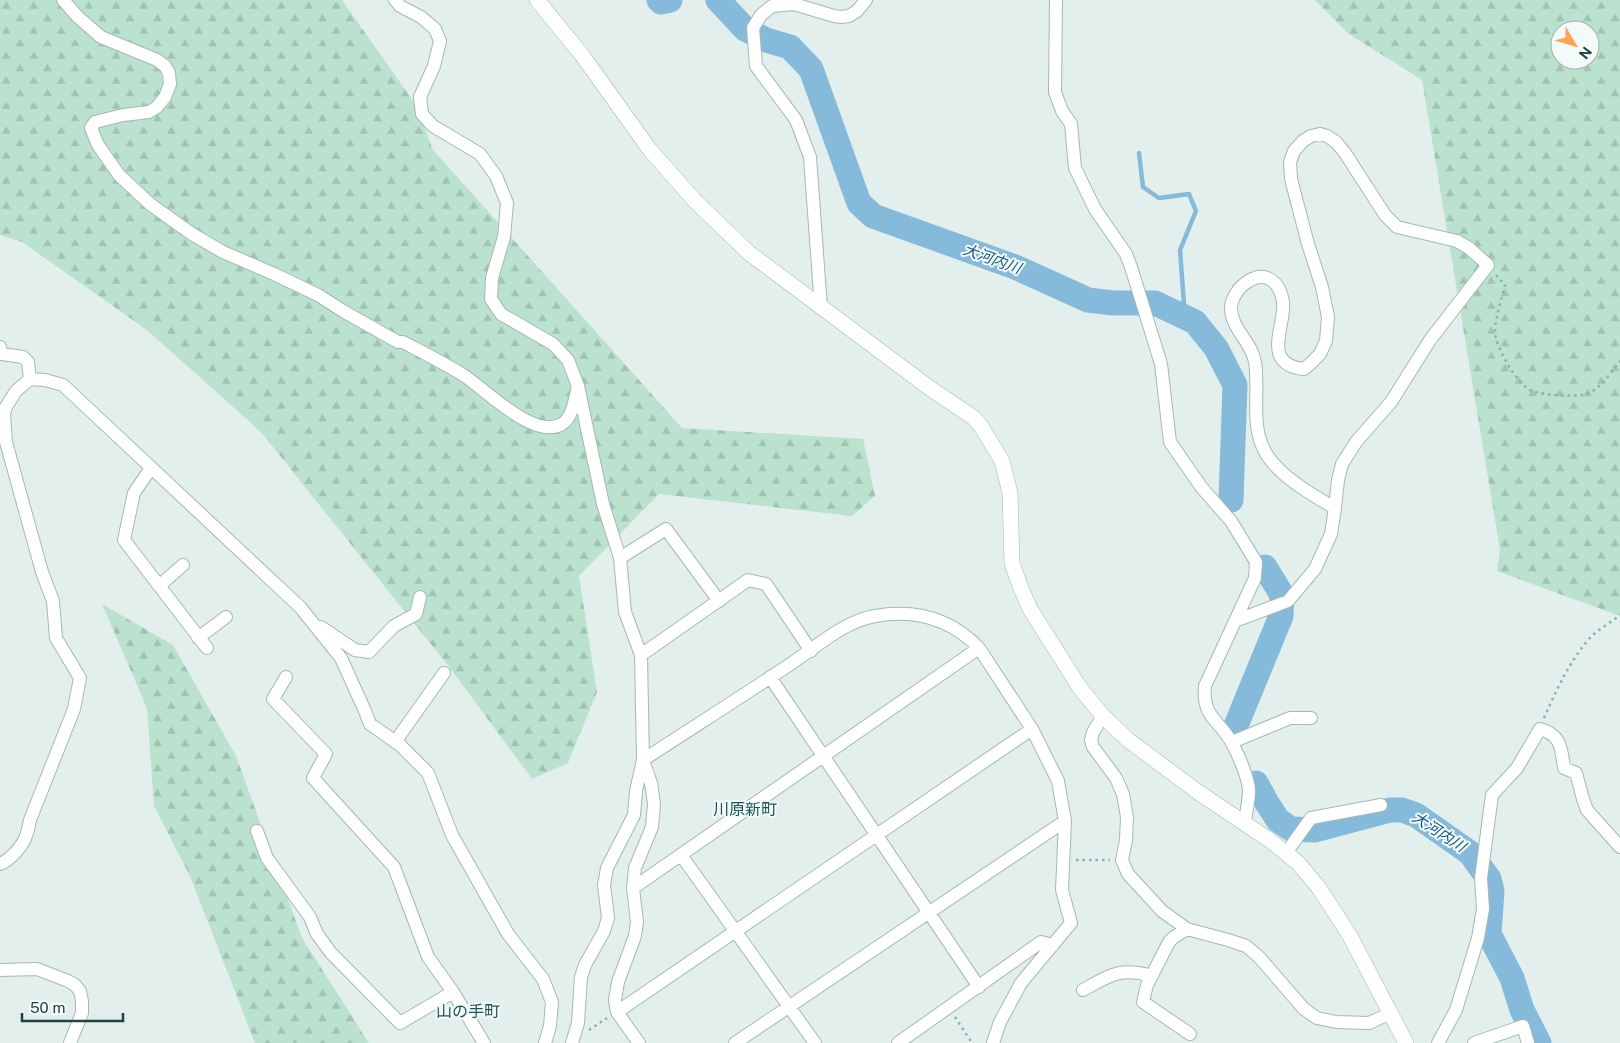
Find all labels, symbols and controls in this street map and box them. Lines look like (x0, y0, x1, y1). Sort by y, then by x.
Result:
north arrow (1550, 20, 1600, 70)
text: N (1576, 44, 1595, 62)
water label: 大河内川 (961, 240, 1025, 277)
district label: 川原新町 (713, 800, 777, 819)
water label: 大河内川 (1409, 808, 1471, 856)
scale bar (22, 990, 124, 1022)
text: 50 m (30, 999, 65, 1016)
district label: 山の手町 (436, 1002, 500, 1021)

